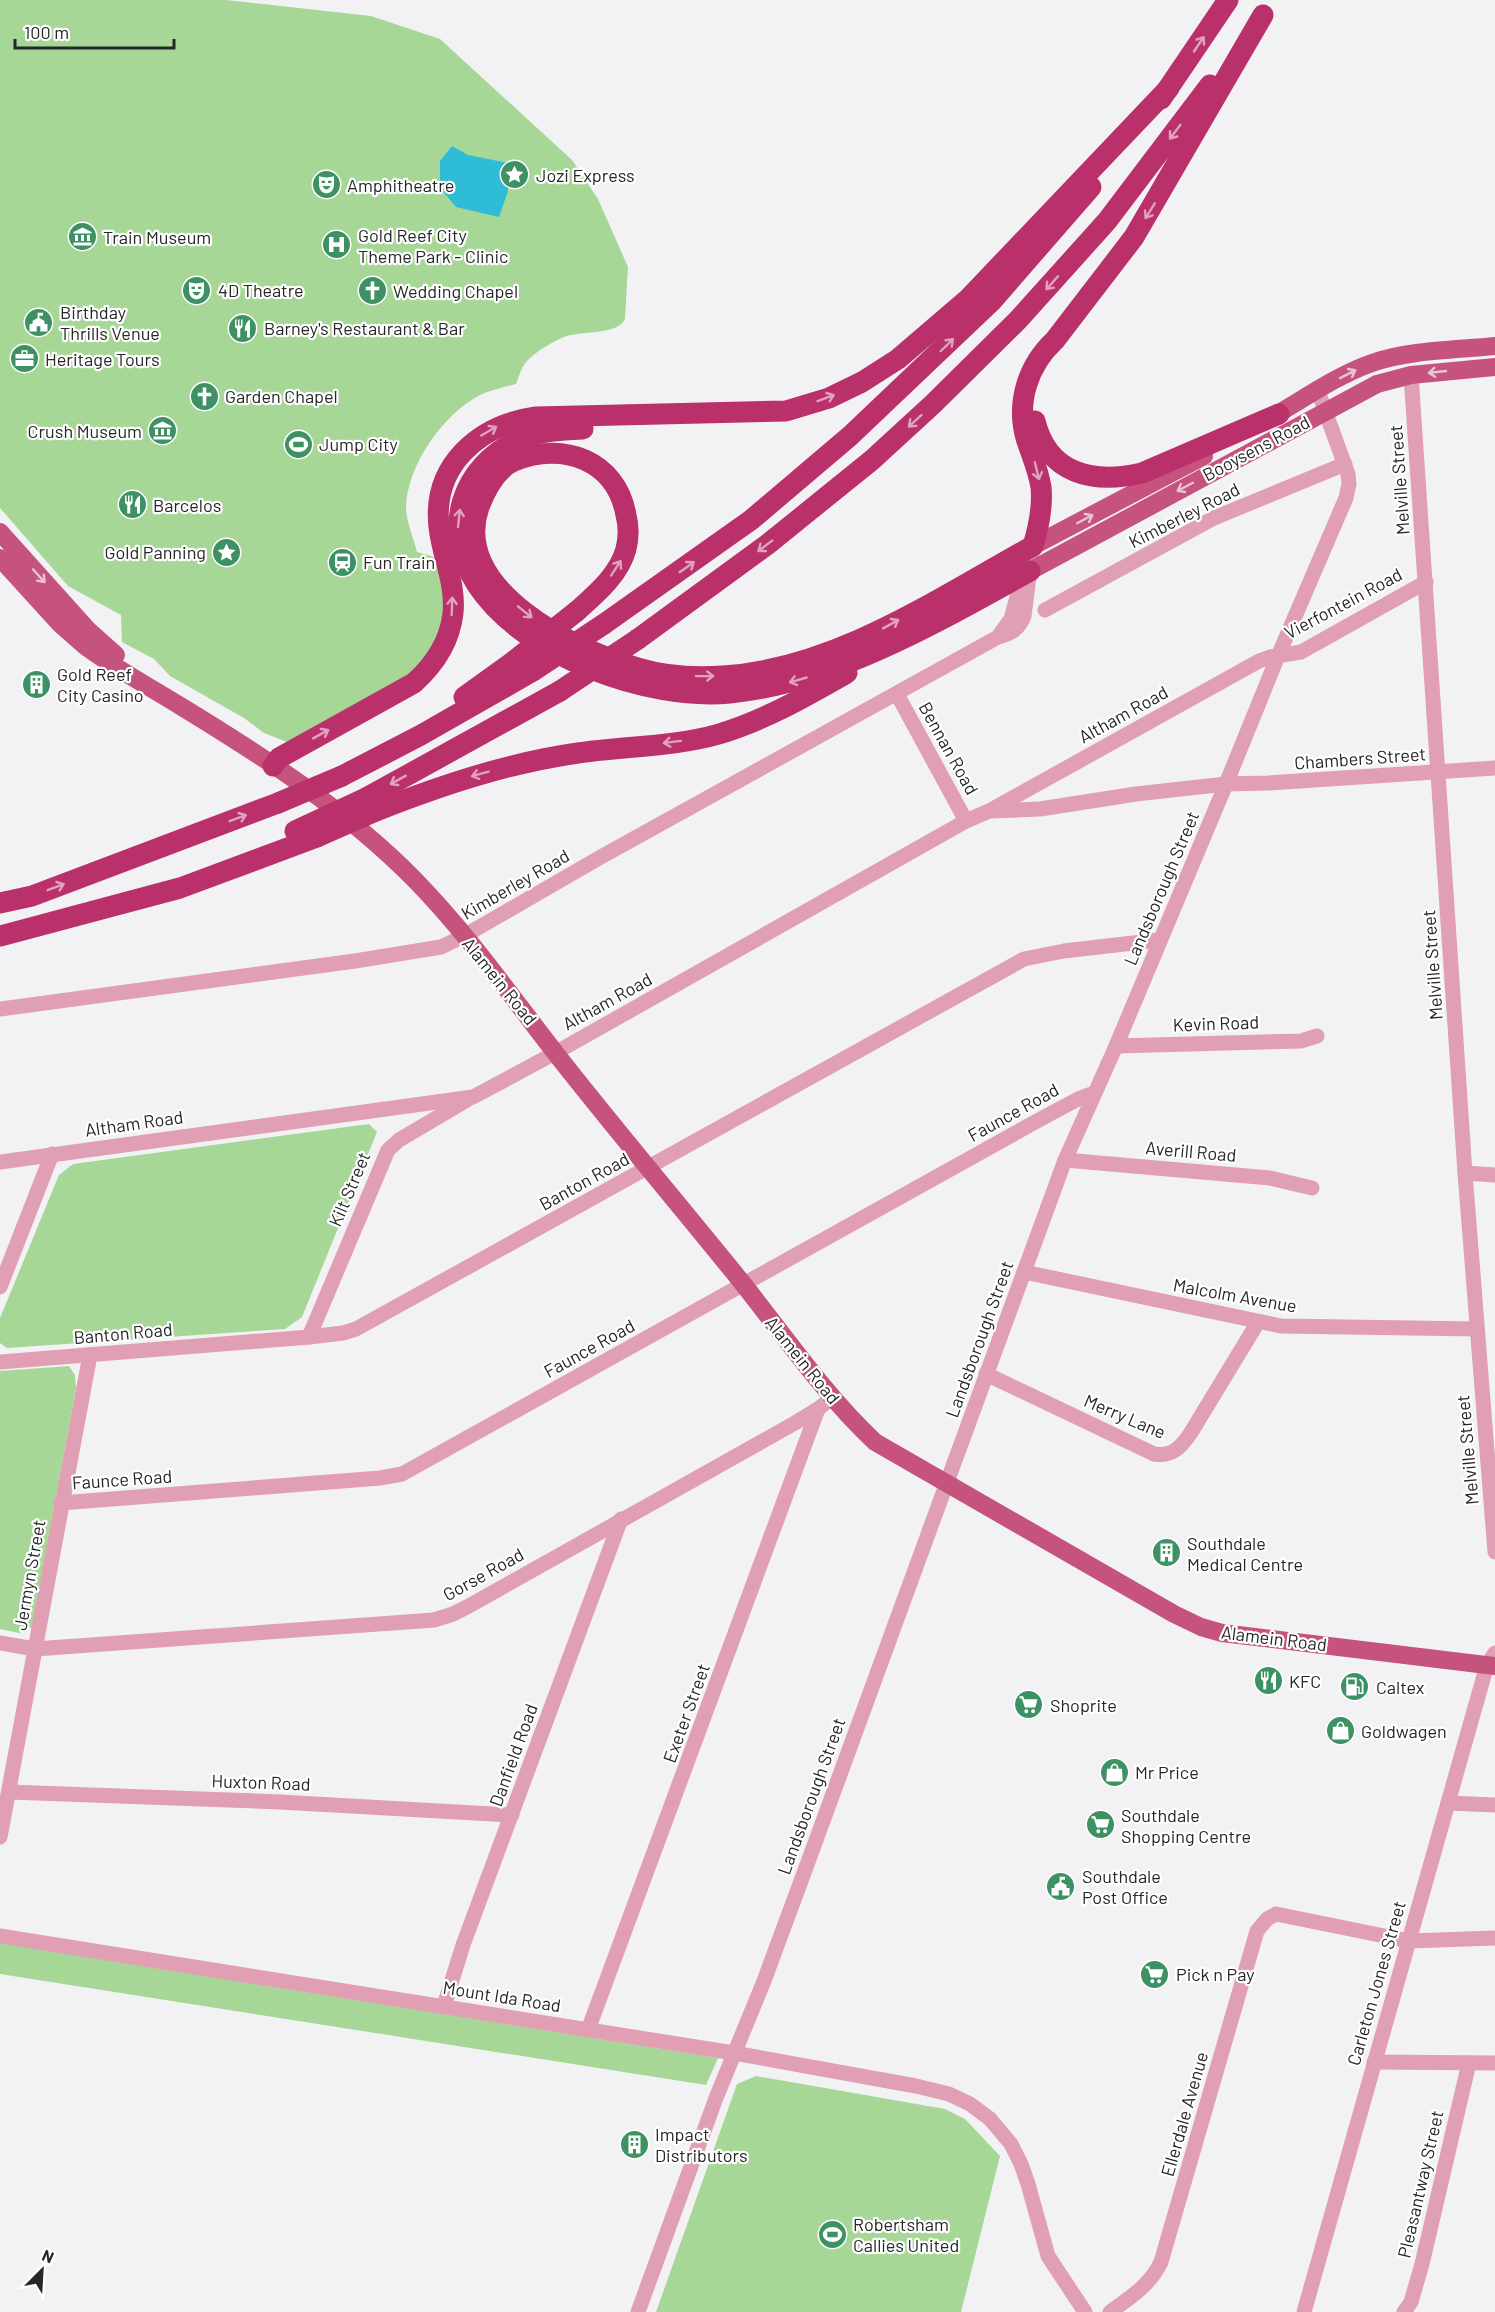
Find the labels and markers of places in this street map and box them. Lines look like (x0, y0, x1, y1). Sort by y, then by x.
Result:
place icon: Jozi Express (499, 159, 531, 191)
place label: Jozi Express (536, 164, 635, 186)
theatre icon: Amphitheatre (310, 169, 342, 201)
place label: Amphitheatre (347, 174, 454, 196)
museum icon: Train Museum (66, 221, 98, 253)
place label: Gold Reef City Theme Park - Clinic (358, 224, 508, 267)
place label: Train Museum (103, 226, 211, 248)
hospital icon: Gold Reef City Theme Park - Clinic (321, 229, 353, 261)
theatre icon: 4D Theatre (181, 274, 213, 306)
church icon: Wedding Chapel (356, 275, 388, 307)
place label: 4D Theatre (218, 279, 304, 301)
place label: Wedding Chapel (393, 280, 518, 302)
place label: Birthday Thrills Venue (60, 301, 160, 344)
public building icon: Birthday Thrills Venue (23, 306, 55, 338)
restaurant icon: Barney's Restaurant & Bar (227, 312, 259, 344)
place label: Barney's Restaurant & Bar (264, 317, 465, 339)
office icon: Heritage Tours (8, 343, 40, 375)
place label: Heritage Tours (45, 348, 160, 370)
church icon: Garden Chapel (188, 380, 220, 412)
place label: Garden Chapel (225, 385, 338, 407)
museum icon: Crush Museum (147, 415, 179, 447)
place label: Crush Museum (28, 420, 142, 442)
sports icon: Jump City (282, 428, 314, 460)
place label: Jump City (319, 433, 398, 455)
restaurant icon: Barcelos (116, 489, 148, 521)
place label: Barcelos (153, 494, 221, 516)
place icon: Gold Panning (211, 536, 243, 568)
place label: Gold Panning (104, 541, 206, 563)
station icon: Fun Train (326, 546, 358, 578)
place label: Fun Train (363, 551, 435, 573)
place label: Gold Reef City Casino (57, 663, 144, 706)
building icon: Gold Reef City Casino (20, 668, 52, 700)
place label: Southdale Medical Centre (1187, 1532, 1303, 1575)
building icon: Southdale Medical Centre (1150, 1537, 1182, 1569)
restaurant icon: KFC (1252, 1665, 1284, 1697)
place label: KFC (1289, 1670, 1321, 1692)
fuel station icon: Caltex (1339, 1671, 1371, 1703)
place label: Caltex (1376, 1676, 1425, 1698)
supermarket icon: Shoprite (1013, 1689, 1045, 1721)
place label: Shoprite (1050, 1694, 1117, 1716)
shop icon: Goldwagen (1324, 1715, 1356, 1747)
place label: Goldwagen (1361, 1720, 1447, 1742)
shop icon: Mr Price (1098, 1756, 1130, 1788)
place label: Mr Price (1135, 1761, 1199, 1783)
place label: Southdale Shopping Centre (1121, 1804, 1251, 1847)
supermarket icon: Southdale Shopping Centre (1084, 1809, 1116, 1841)
place label: Southdale Post Office (1082, 1865, 1168, 1908)
public building icon: Southdale Post Office (1045, 1870, 1077, 1902)
supermarket icon: Pick n Pay (1139, 1958, 1171, 1990)
place label: Pick n Pay (1176, 1963, 1255, 1985)
place label: Impact Distributors (655, 2123, 748, 2166)
building icon: Impact Distributors (618, 2128, 650, 2160)
place label: Robertsham Callies United (853, 2213, 959, 2256)
sports icon: Robertsham Callies United (816, 2218, 848, 2250)

